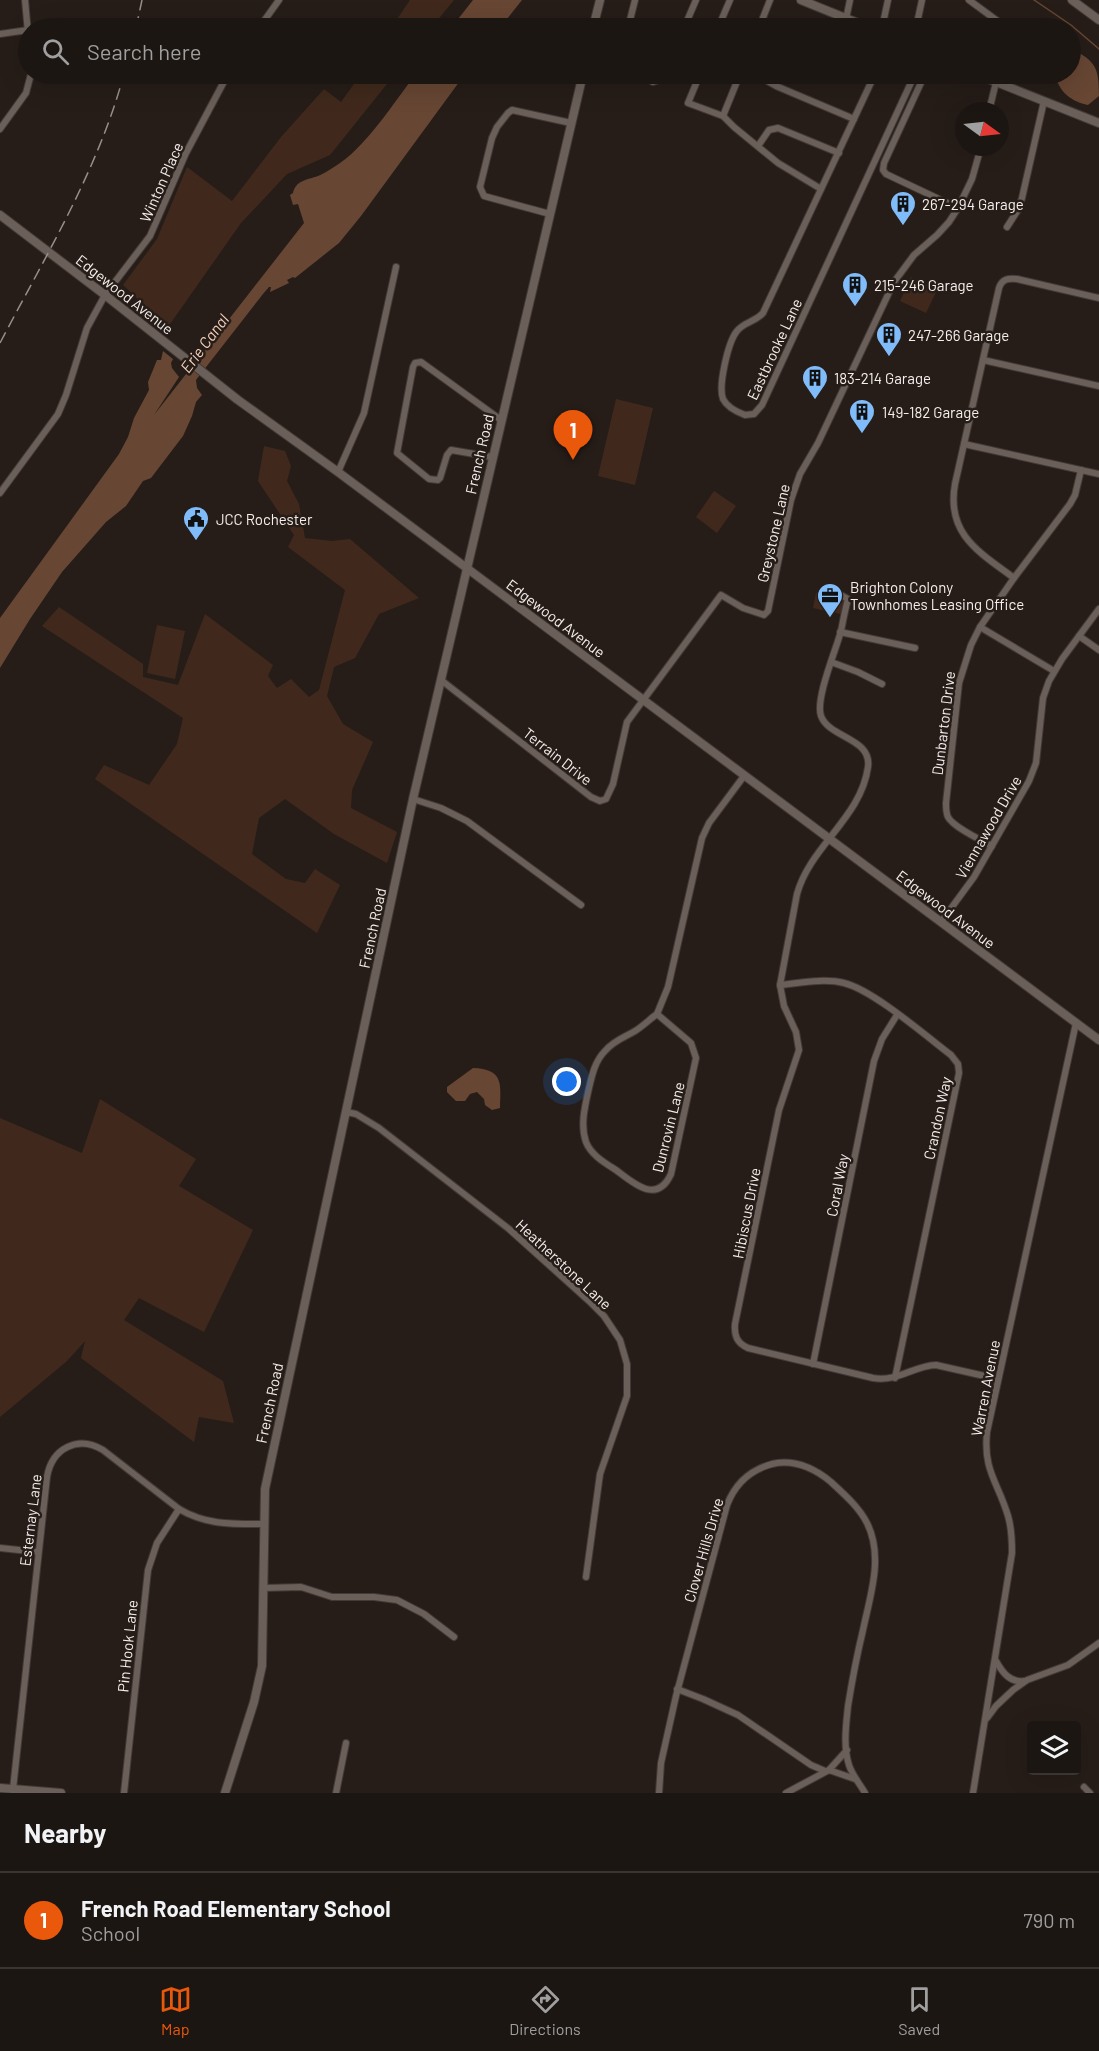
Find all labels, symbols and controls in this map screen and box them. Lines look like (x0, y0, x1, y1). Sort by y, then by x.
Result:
search box (18, 18, 1081, 84)
icon: search (39, 35, 72, 68)
text: Search here (87, 38, 201, 64)
north arrow (955, 102, 1009, 156)
street label: Winton Place (135, 139, 187, 225)
building icon: 267-294 Garage (888, 189, 918, 227)
place label: 267-294 Garage (922, 195, 1024, 213)
street label: Edgewood Avenue (73, 250, 177, 338)
building icon: 215-246 Garage (840, 270, 870, 308)
place label: 215-246 Garage (874, 276, 974, 294)
street label: Eastbrooke Lane (743, 295, 805, 403)
water label: Erie Canal (176, 310, 232, 376)
building icon: 247-266 Garage (874, 320, 904, 358)
place label: 247-266 Garage (908, 326, 1009, 344)
building icon: 183-214 Garage (800, 363, 830, 401)
place label: 183-214 Garage (834, 369, 931, 387)
building icon: 149-182 Garage (847, 397, 877, 435)
place label: 149-182 Garage (882, 403, 979, 421)
pin: 1 (554, 410, 592, 460)
street label: French Road (461, 412, 497, 496)
street label: Greystone Lane (753, 482, 793, 584)
public building icon: JCC Rochester (181, 504, 211, 542)
place label: JCC Rochester (216, 510, 313, 528)
street label: Edgewood Avenue (503, 575, 609, 661)
place label: Brighton Colony Townhomes Leasing Office (850, 578, 1024, 613)
office icon: Brighton Colony Townhomes Leasing Office (815, 581, 845, 619)
street label: Dunbarton Drive (928, 670, 958, 776)
street label: Terrain Drive (520, 724, 596, 788)
street label: Viennawood Drive (951, 772, 1025, 882)
street label: Edgewood Avenue (893, 866, 999, 952)
street label: French Road (355, 886, 389, 970)
your location (552, 1067, 581, 1096)
street label: Crandon Way (919, 1075, 955, 1161)
street label: Dunrovin Lane (648, 1080, 688, 1174)
street label: Coral Way (822, 1152, 852, 1218)
street label: Hibiscus Drive (728, 1166, 764, 1260)
street label: Heatherstone Lane (513, 1215, 615, 1313)
street label: Warren Avenue (967, 1338, 1003, 1438)
street label: French Road (252, 1361, 286, 1445)
street label: Esternay Lane (15, 1473, 45, 1567)
street label: Clover Hills Drive (679, 1496, 727, 1604)
street label: Pin Hook Lane (113, 1599, 141, 1693)
map controls (1027, 1721, 1081, 1775)
button: layers (1027, 1721, 1081, 1775)
text: Nearby (24, 1817, 106, 1848)
text: French Road Elementary School (81, 1895, 391, 1921)
text: 1 (40, 1908, 47, 1932)
text: 790 m (1023, 1908, 1075, 1932)
text: School (81, 1921, 140, 1945)
tab: Map (159, 1983, 192, 2038)
tab: Directions (509, 1983, 581, 2038)
tab: Saved (898, 1983, 940, 2038)

